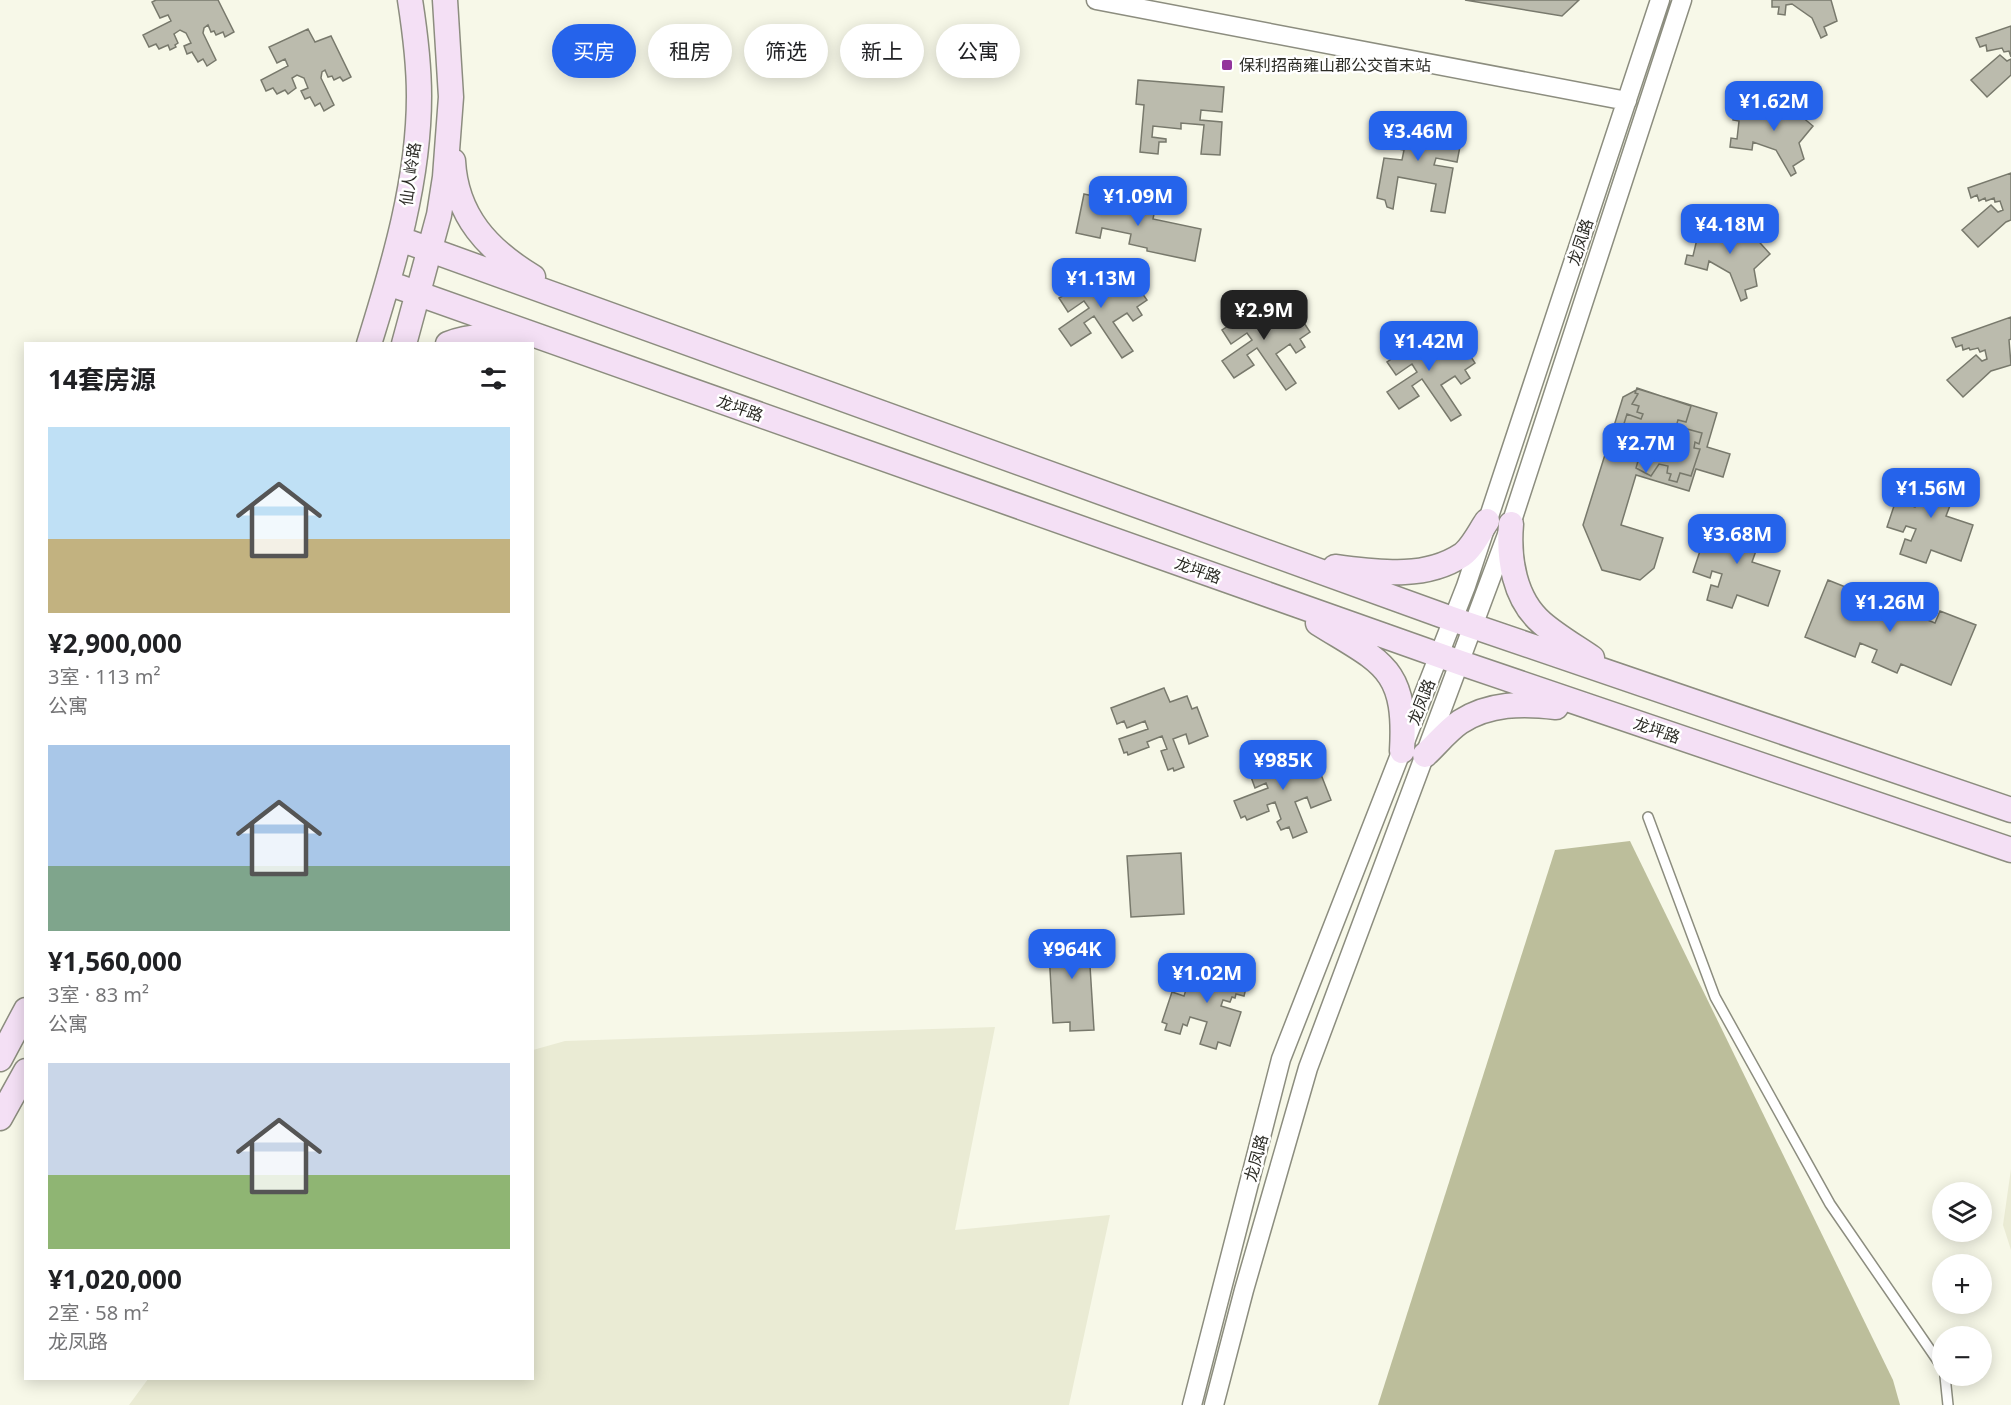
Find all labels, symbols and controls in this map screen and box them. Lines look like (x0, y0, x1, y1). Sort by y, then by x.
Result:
chip: 买房 (552, 24, 636, 78)
chip: 租房 (648, 24, 732, 78)
chip: 筛选 (744, 24, 828, 78)
chip: 新上 (840, 24, 924, 78)
chip: 公寓 (936, 24, 1020, 78)
place label: 保利招商雍山郡公交首末站 (1239, 54, 1431, 76)
marker: 保利招商雍山郡公交首末站 (1220, 58, 1234, 72)
pin: ¥1.62M (1725, 81, 1823, 132)
text: ¥1.62M (1739, 87, 1809, 114)
pin: ¥3.46M (1369, 111, 1467, 162)
text: ¥3.46M (1383, 117, 1453, 144)
street label: 仙人岭路 (395, 141, 425, 207)
pin: ¥1.09M (1089, 176, 1187, 227)
text: ¥1.09M (1103, 182, 1173, 209)
pin: ¥4.18M (1681, 204, 1779, 255)
text: ¥4.18M (1695, 210, 1765, 237)
street label: 龙凤路 (1562, 216, 1598, 268)
pin: ¥1.13M (1052, 258, 1150, 309)
text: ¥1.13M (1066, 264, 1136, 291)
pin: ¥2.9M (1222, 290, 1306, 341)
text: ¥2.9M (1235, 296, 1293, 323)
pin: ¥1.42M (1380, 321, 1478, 372)
text: ¥1.42M (1394, 327, 1464, 354)
text: 14套房源 (48, 361, 156, 397)
icon: filters (477, 362, 510, 395)
street label: 龙坪路 (714, 389, 766, 427)
pin: ¥2.7M (1604, 423, 1688, 474)
text: ¥2.7M (1617, 429, 1675, 456)
icon: home (225, 466, 333, 574)
pin: ¥1.56M (1882, 468, 1980, 519)
text: ¥1.56M (1896, 474, 1966, 501)
pin: ¥3.68M (1688, 514, 1786, 565)
text: ¥3.68M (1702, 520, 1772, 547)
street label: 龙坪路 (1172, 551, 1224, 589)
pin: ¥1.26M (1841, 582, 1939, 633)
text: ¥1.26M (1855, 588, 1925, 615)
text: ¥2,900,000 (48, 625, 182, 661)
text: 3室 · 113 m² (48, 663, 160, 690)
street label: 龙凤路 (1402, 676, 1440, 728)
text: 公寓 (48, 692, 88, 719)
street label: 龙坪路 (1631, 712, 1683, 748)
pin: ¥985K (1241, 740, 1325, 791)
text: ¥985K (1253, 746, 1313, 773)
icon: home (225, 784, 333, 892)
pin: ¥964K (1030, 929, 1114, 980)
text: ¥964K (1042, 935, 1102, 962)
text: ¥1,560,000 (48, 943, 182, 979)
pin: ¥1.02M (1158, 953, 1256, 1004)
text: ¥1.02M (1172, 959, 1242, 986)
text: 3室 · 83 m² (48, 981, 149, 1008)
text: 公寓 (48, 1010, 88, 1037)
icon: home (225, 1102, 333, 1210)
street label: 龙凤路 (1239, 1132, 1273, 1184)
map controls (1932, 1182, 1992, 1386)
button: layers (1932, 1182, 1992, 1242)
button: + (1932, 1254, 1992, 1314)
text: ¥1,020,000 (48, 1261, 182, 1297)
text: 2室 · 58 m² (48, 1299, 149, 1326)
button: − (1932, 1326, 1992, 1386)
text: 龙凤路 (48, 1328, 108, 1355)

